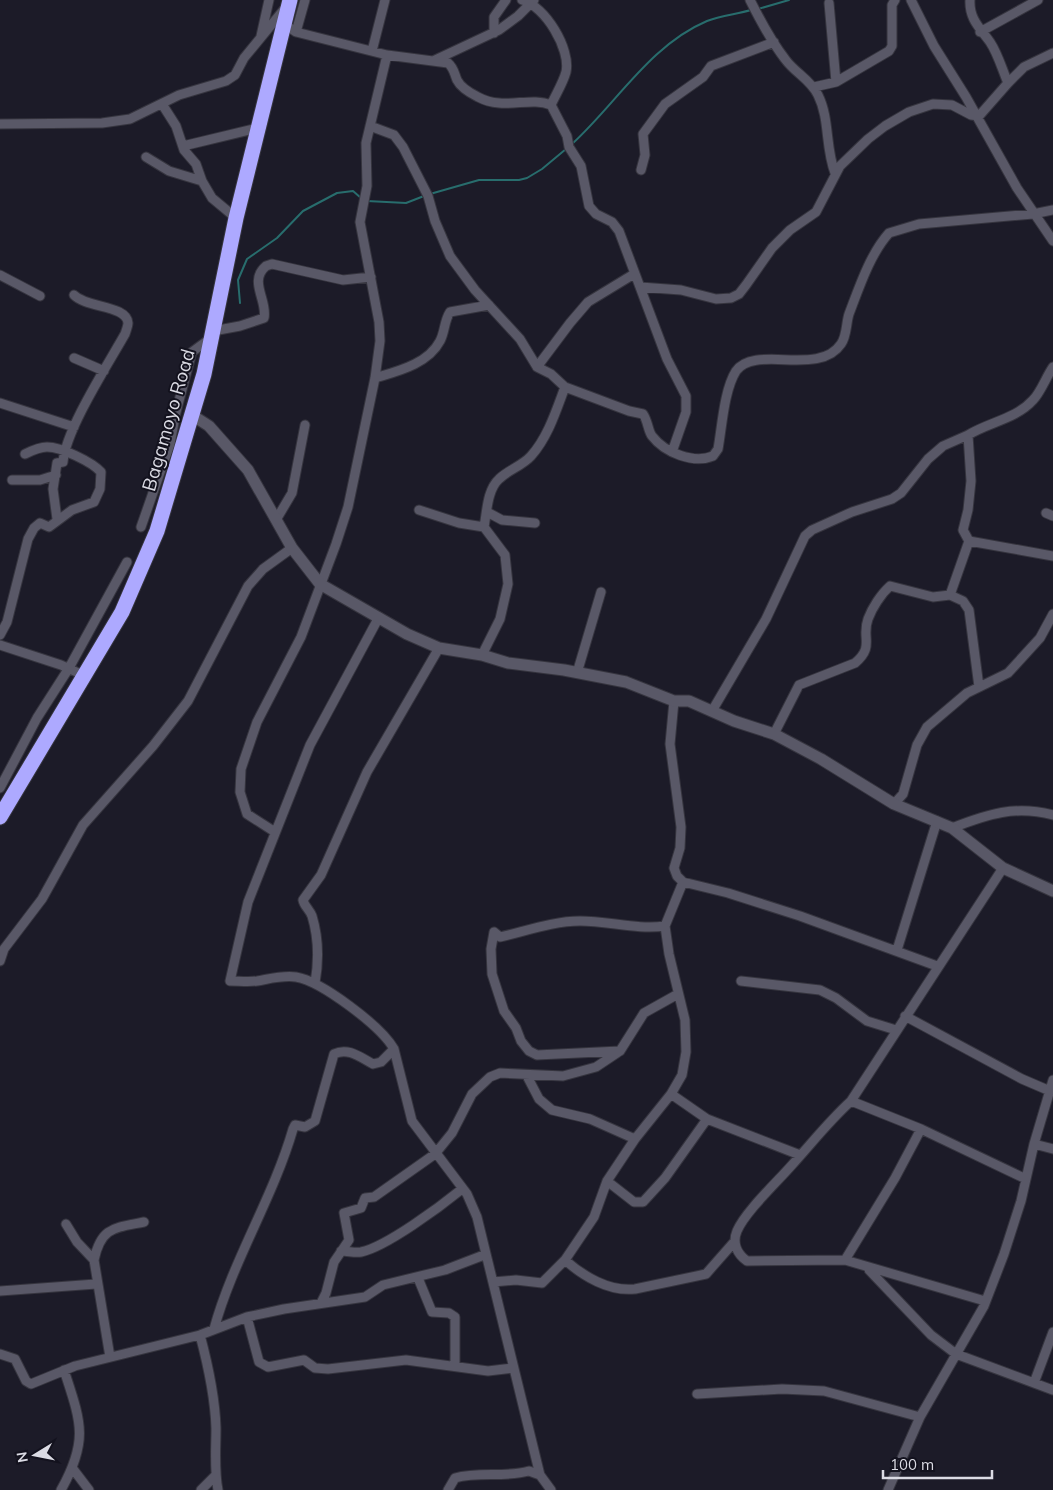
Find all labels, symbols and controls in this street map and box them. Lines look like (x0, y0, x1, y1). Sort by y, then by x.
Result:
street label: Bagamoyo Road (136, 346, 200, 494)
north arrow (10, 1430, 60, 1480)
scale bar (883, 1448, 992, 1480)
text: N (12, 1450, 32, 1464)
text: 100 m (890, 1455, 934, 1474)

